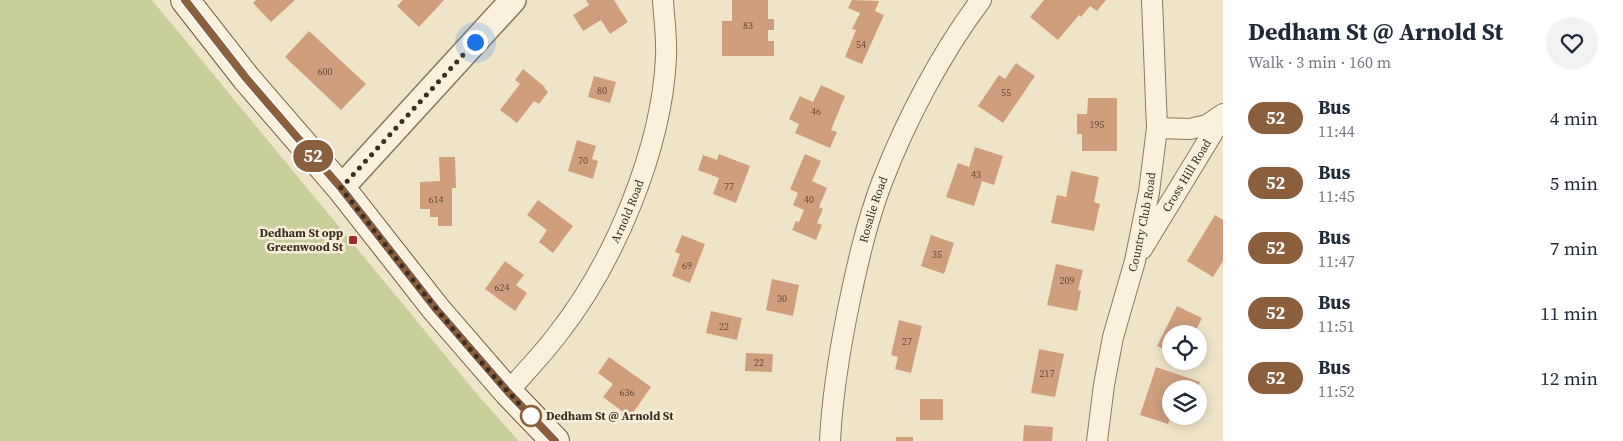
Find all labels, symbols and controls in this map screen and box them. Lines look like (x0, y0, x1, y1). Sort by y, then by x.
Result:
text: Dedham St @ Arnold St (1248, 15, 1503, 48)
button: heart (1546, 17, 1598, 69)
house number: 83 (743, 19, 753, 32)
your location (463, 30, 488, 55)
house number: 54 (856, 38, 866, 51)
text: Walk · 3 min · 160 m (1248, 51, 1391, 73)
house number: 600 (318, 65, 333, 78)
house number: 80 (597, 84, 607, 97)
house number: 55 (1001, 86, 1011, 99)
text: Bus (1318, 94, 1350, 120)
house number: 46 (811, 105, 821, 118)
text: 52 (1266, 105, 1285, 130)
text: 4 min (1550, 105, 1598, 131)
house number: 195 (1090, 118, 1105, 131)
text: 11:44 (1318, 120, 1355, 142)
street label: Cross Hill Road (1158, 136, 1215, 215)
line badge: 52 (290, 140, 336, 172)
text: 52 (303, 143, 323, 168)
house number: 70 (578, 154, 588, 167)
text: Bus (1318, 159, 1350, 185)
house number: 43 (971, 168, 981, 181)
text: 52 (1266, 170, 1285, 195)
text: 5 min (1550, 170, 1598, 196)
street label: Country Club Road (1124, 171, 1159, 274)
street label: Rosalie Road (855, 174, 892, 245)
street label: Arnold Road (607, 177, 648, 246)
house number: 77 (724, 180, 734, 193)
text: 11:45 (1318, 185, 1355, 207)
house number: 614 (429, 193, 444, 206)
house number: 40 (804, 193, 814, 206)
text: Bus (1318, 224, 1350, 250)
place label: Dedham St opp Greenwood St (260, 225, 344, 255)
marker: Dedham St opp Greenwood St (347, 234, 359, 246)
text: 52 (1266, 235, 1285, 260)
text: 7 min (1550, 235, 1598, 261)
house number: 35 (932, 248, 942, 261)
text: 11:47 (1318, 250, 1355, 272)
house number: 69 (682, 259, 692, 272)
house number: 209 (1060, 274, 1075, 287)
house number: 624 (495, 281, 510, 294)
text: Bus (1318, 289, 1350, 315)
house number: 30 (777, 292, 787, 305)
text: 52 (1266, 300, 1285, 325)
text: 11 min (1540, 300, 1598, 326)
text: 11:51 (1318, 315, 1355, 337)
house number: 22 (719, 320, 729, 333)
map controls (1162, 325, 1207, 425)
button: locate (1162, 325, 1207, 370)
house number: 27 (902, 335, 912, 348)
text: Bus (1318, 354, 1350, 380)
house number: 22 (754, 356, 764, 369)
text: 52 (1266, 365, 1285, 390)
text: 12 min (1540, 365, 1598, 391)
house number: 217 (1040, 367, 1055, 380)
button: layers (1162, 380, 1207, 425)
text: 11:52 (1318, 380, 1355, 402)
house number: 636 (620, 386, 635, 399)
marker: Dedham St @ Arnold St (520, 405, 542, 427)
place label: Dedham St @ Arnold St (546, 408, 674, 424)

